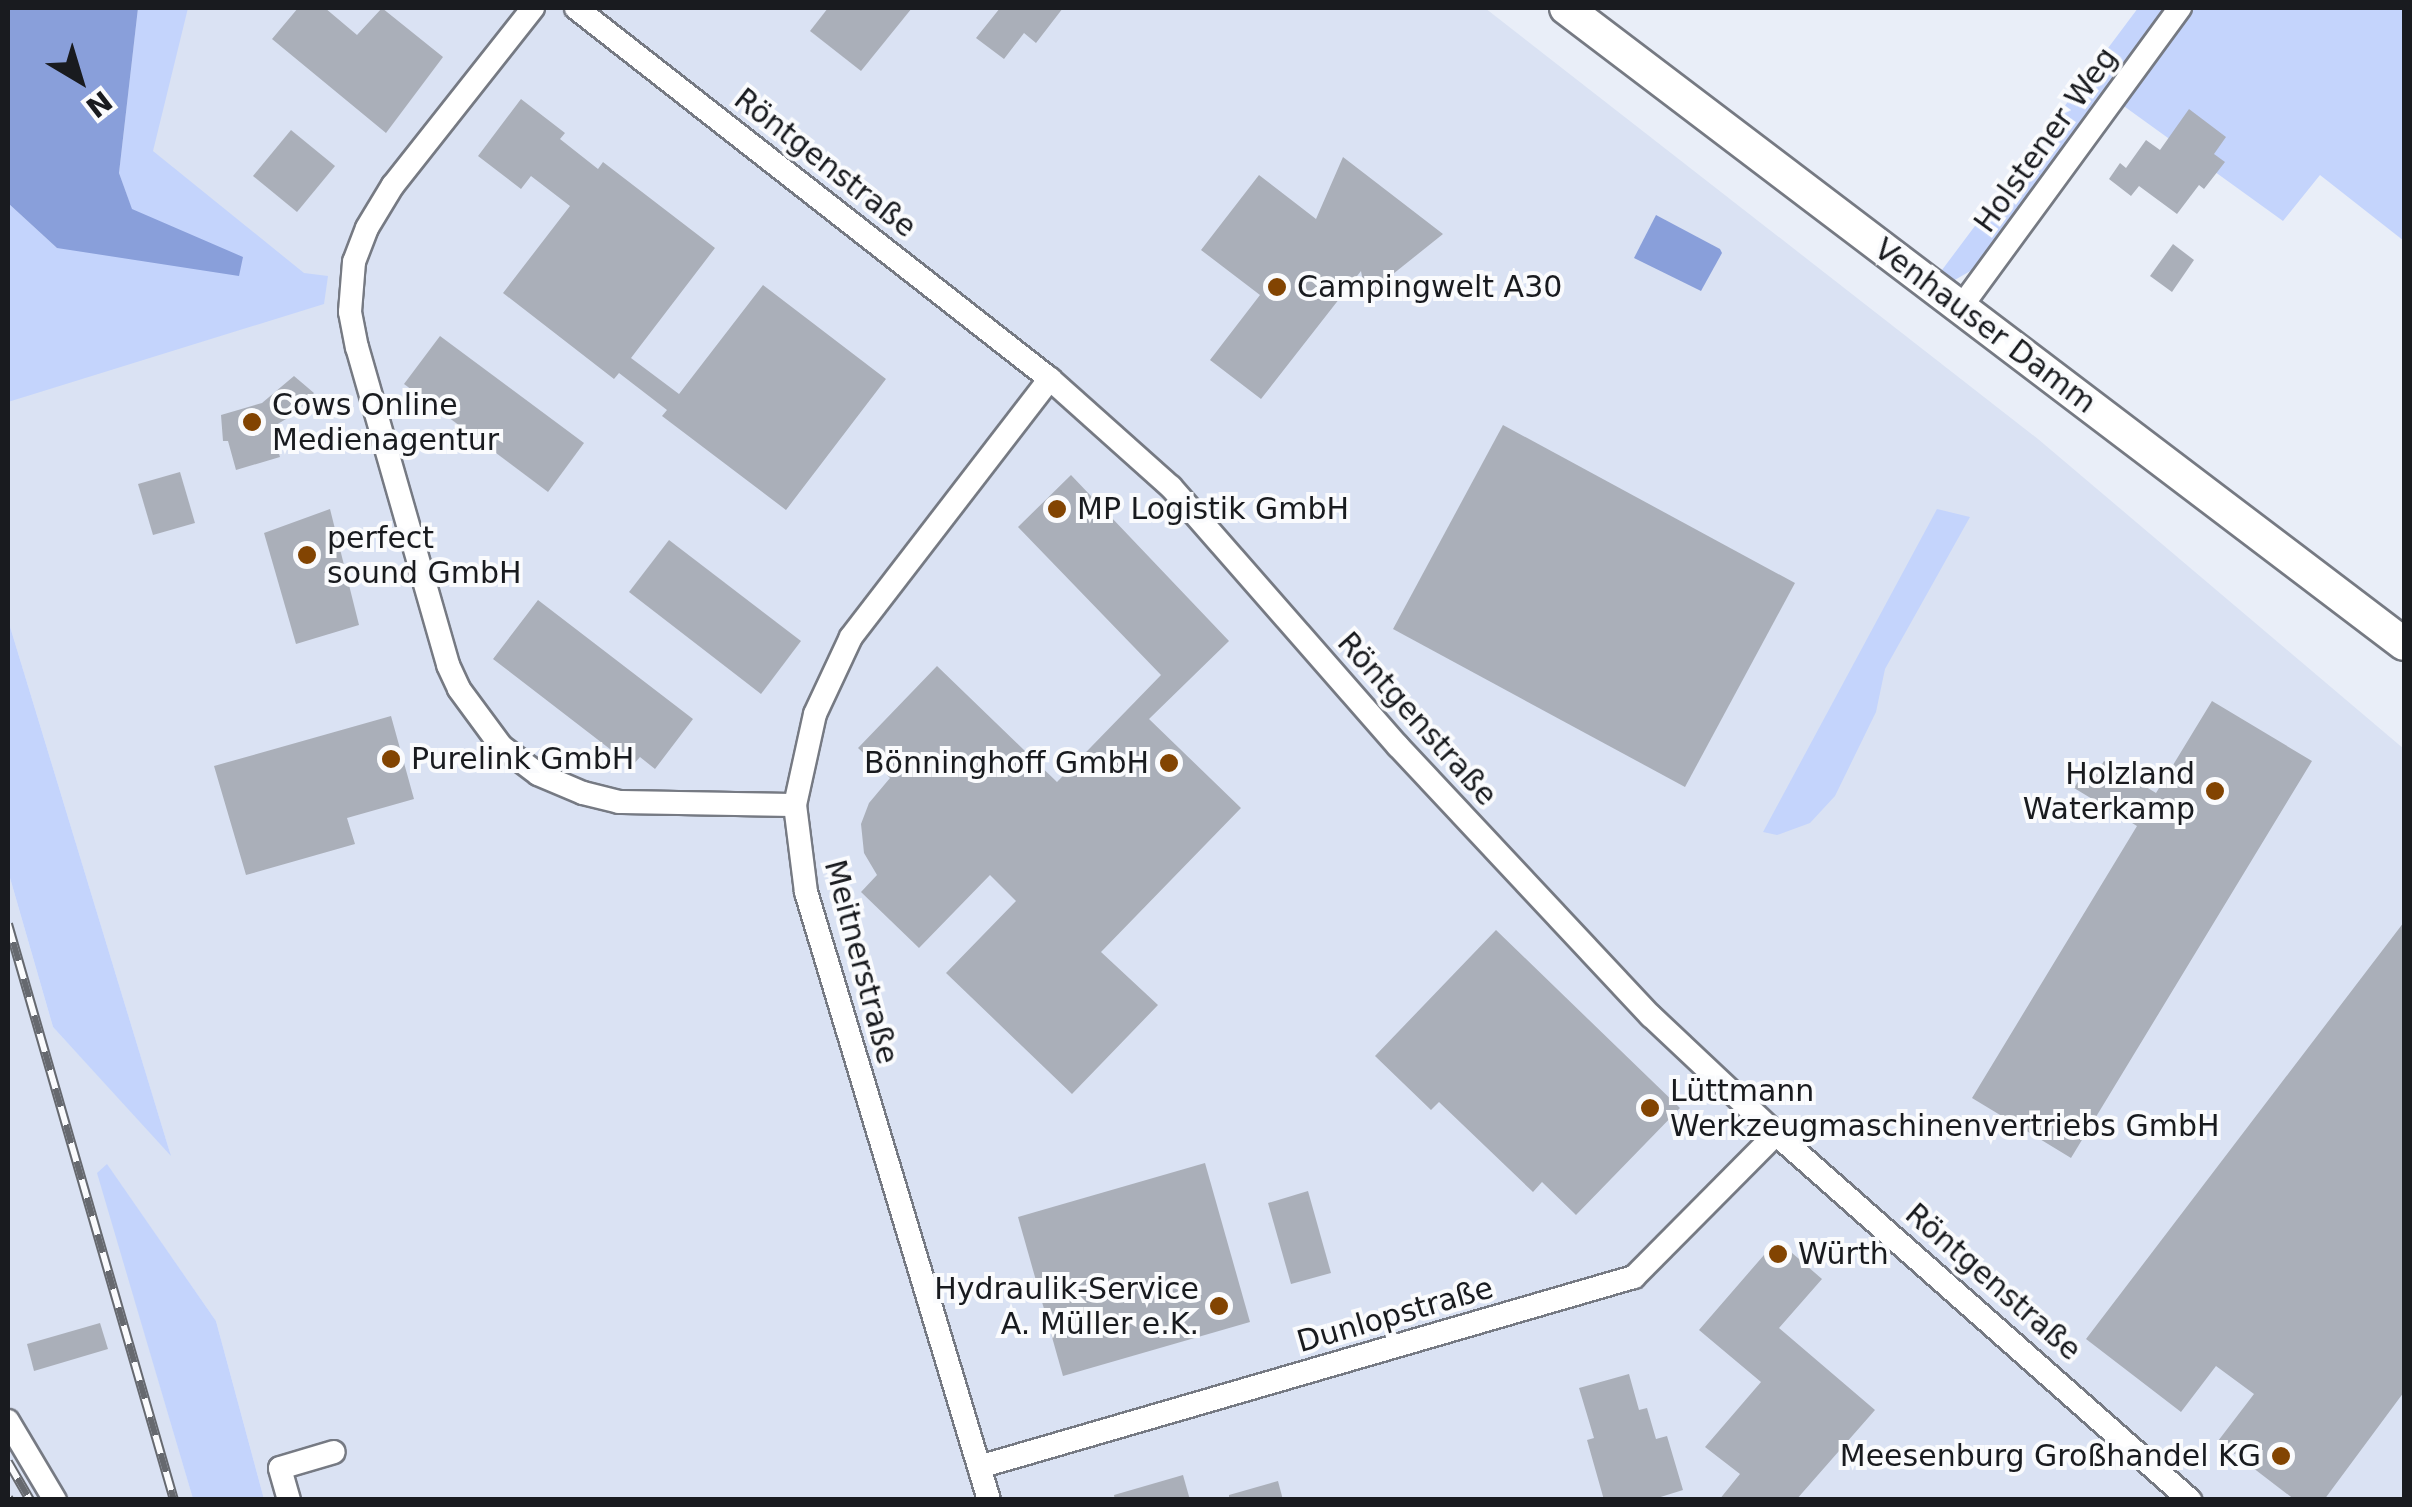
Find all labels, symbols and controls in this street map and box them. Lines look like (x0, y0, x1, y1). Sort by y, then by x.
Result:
north arrow (30, 30, 130, 130)
street label: Holstener Weg (1967, 40, 2125, 240)
street label: Röntgenstraße (727, 81, 923, 245)
text: N (79, 84, 118, 124)
street label: Venhauser Damm (1867, 231, 2103, 421)
place label: Campingwelt A30 (1297, 269, 1562, 305)
marker: Campingwelt A30 (1266, 276, 1288, 298)
place label: Cows Online Medienagentur (272, 387, 499, 458)
marker: Cows Online Medienagentur (241, 411, 263, 433)
place label: MP Logistik GmbH (1077, 491, 1349, 527)
marker: MP Logistik GmbH (1046, 498, 1068, 520)
place label: perfect sound GmbH (327, 520, 522, 590)
marker: perfect sound GmbH (296, 544, 318, 566)
street label: Röntgenstraße (1330, 625, 1504, 813)
place label: Purelink GmbH (411, 741, 634, 777)
place label: Bönninghoff GmbH (864, 745, 1149, 781)
marker: Purelink GmbH (380, 748, 402, 770)
marker: Bönninghoff GmbH (1158, 752, 1180, 774)
place label: Holzland Waterkamp (2023, 756, 2195, 826)
marker: Holzland Waterkamp (2204, 780, 2226, 802)
street label: Meitnerstraße (816, 856, 906, 1068)
place label: Lüttmann Werkzeugmaschinenvertriebs GmbH (1670, 1073, 2220, 1144)
marker: Lüttmann Werkzeugmaschinenvertriebs GmbH (1639, 1097, 1661, 1119)
street label: Röntgenstraße (1898, 1196, 2088, 1368)
place label: Würth (1798, 1236, 1889, 1272)
marker: Würth (1767, 1243, 1789, 1265)
street label: Dunlopstraße (1293, 1270, 1497, 1360)
place label: Hydraulik-Service A. Müller e.K. (934, 1271, 1199, 1342)
marker: Hydraulik-Service A. Müller e.K. (1208, 1295, 1230, 1317)
place label: Meesenburg Großhandel KG (1840, 1438, 2261, 1474)
marker: Meesenburg Großhandel KG (2270, 1445, 2292, 1467)

